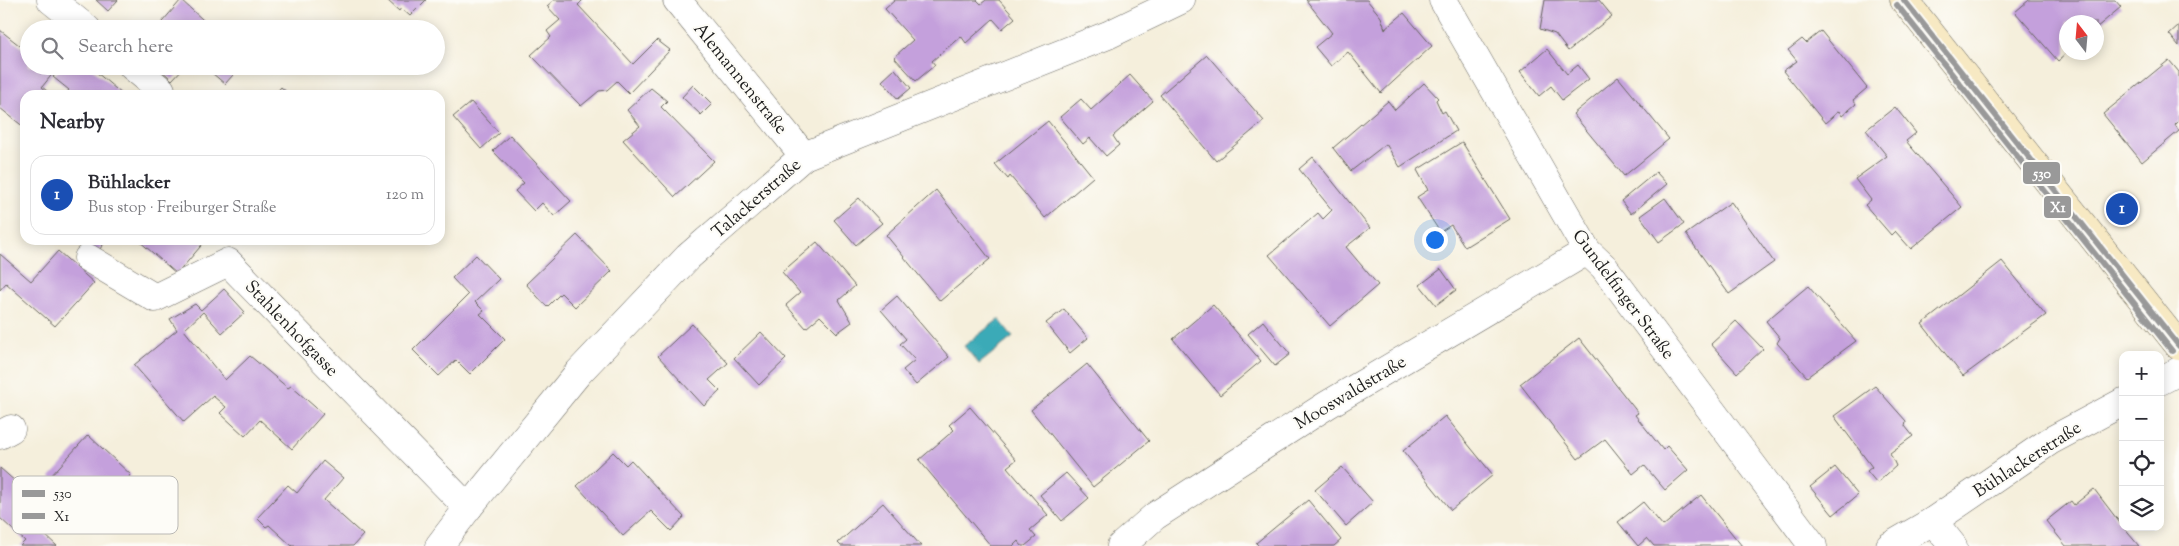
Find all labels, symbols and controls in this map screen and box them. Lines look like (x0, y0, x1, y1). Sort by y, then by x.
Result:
north arrow (2059, 15, 2104, 60)
street label: Alemannenstraße (686, 18, 793, 141)
search box (20, 20, 445, 75)
icon: search (38, 34, 66, 62)
text: Search here (78, 34, 173, 61)
text: Nearby (40, 108, 105, 138)
street label: Talackerstraße (707, 153, 808, 246)
line badge: 530 (2022, 161, 2061, 185)
text: 530 (2032, 165, 2051, 185)
text: Bühlacker (88, 170, 170, 197)
text: 1 (54, 184, 60, 207)
text: 120 m (386, 184, 424, 207)
pin: 1 (2106, 190, 2138, 228)
line badge: X1 (2043, 195, 2072, 219)
text: Bus stop · Freiburger Straße (88, 197, 276, 220)
text: X1 (2050, 199, 2066, 219)
street label: Gundelfinger Straße (1565, 225, 1680, 366)
your location (1422, 227, 1448, 253)
street label: Stahlenhofgasse (238, 275, 343, 383)
street label: Mooswaldstraße (1290, 350, 1412, 437)
map controls (2119, 351, 2164, 531)
button: + (2119, 351, 2164, 396)
button: − (2119, 396, 2164, 441)
street label: Bühlackerstraße (1969, 416, 2087, 505)
button: locate (2119, 441, 2164, 486)
legend (12, 476, 178, 534)
text: 530 (53, 485, 72, 505)
button: layers (2119, 486, 2164, 531)
text: X1 (54, 508, 70, 528)

